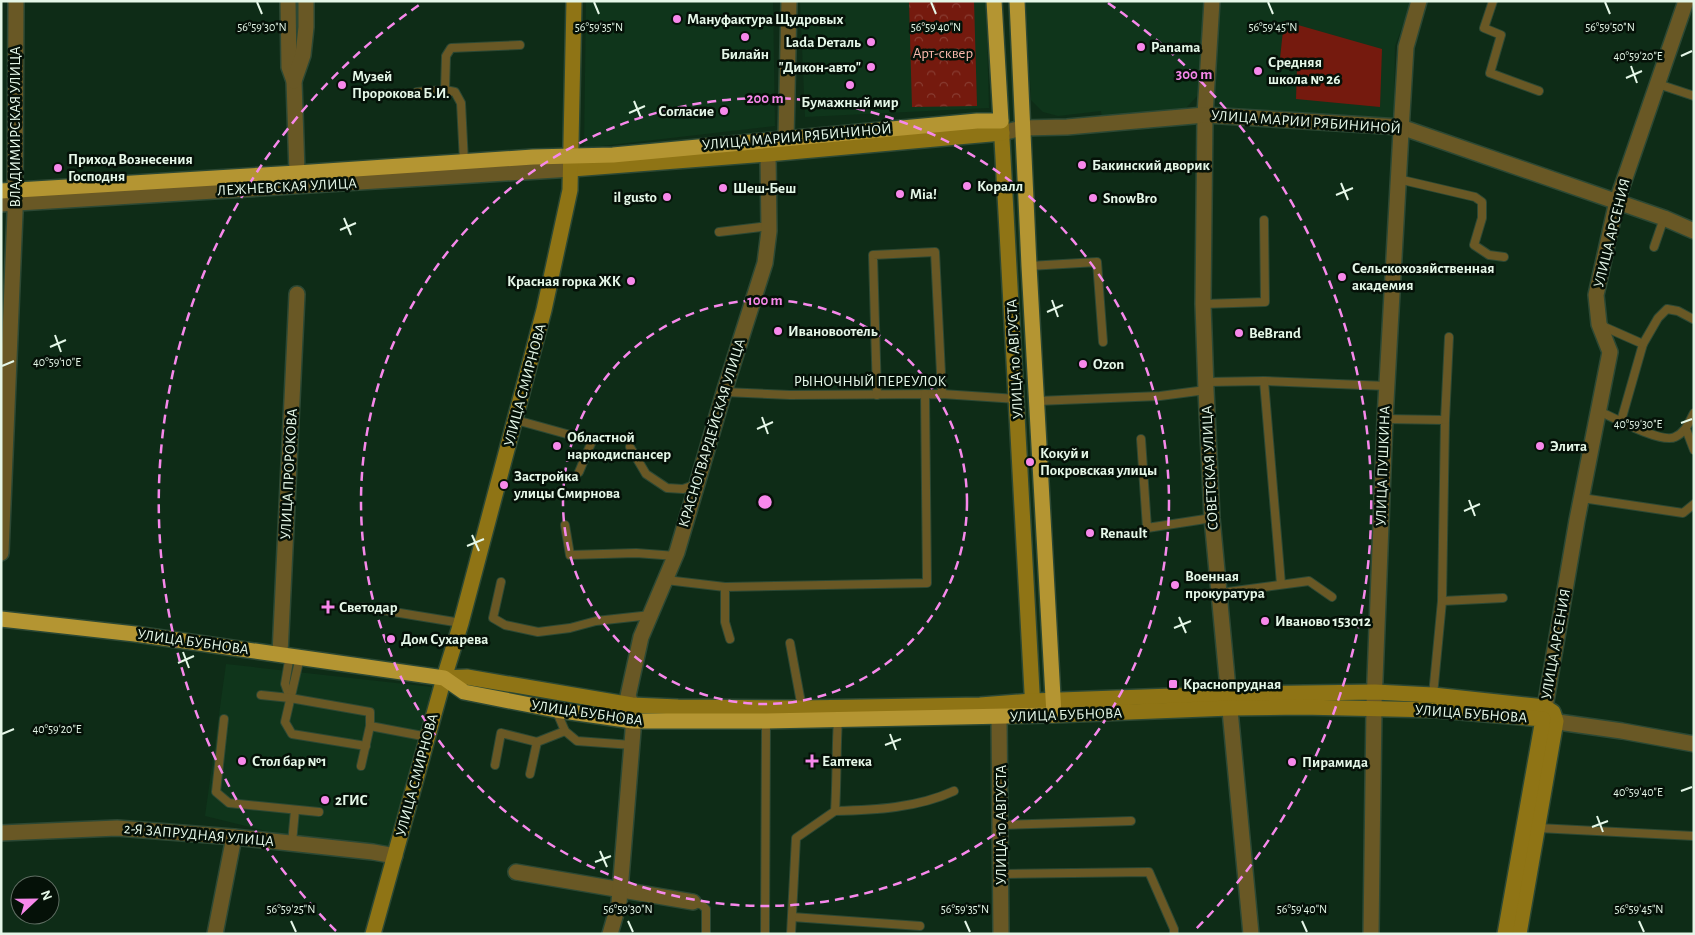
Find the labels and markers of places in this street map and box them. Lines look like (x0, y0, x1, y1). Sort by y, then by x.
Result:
place label: Мануфактура Щудровых (687, 12, 844, 27)
marker: Мануфактура Щудровых (671, 13, 683, 25)
marker: Билайн (739, 31, 751, 43)
place label: Lada Dеталь (786, 35, 861, 50)
marker: Lada Dеталь (865, 36, 877, 48)
place label: Panama (1151, 40, 1200, 55)
marker: Panama (1135, 41, 1147, 53)
place label: Билайн (721, 47, 769, 62)
place label: Средняя школа № 26 (1268, 55, 1340, 87)
place label: "Дикон-авто" (779, 60, 861, 75)
marker: "Дикон-авто" (865, 61, 877, 73)
marker: Средняя школа № 26 (1252, 65, 1264, 77)
place label: Музей Пророкова Б.И. (352, 69, 449, 101)
marker: Музей Пророкова Б.И. (336, 79, 348, 91)
marker: Бумажный мир (844, 79, 856, 91)
place label: Бумажный мир (801, 95, 899, 110)
place label: Согласие (658, 104, 714, 119)
marker: Согласие (718, 105, 730, 117)
place label: Приход Вознесения Господня (68, 152, 193, 184)
place label: Бакинский дворик (1092, 158, 1210, 173)
marker: Бакинский дворик (1076, 159, 1088, 171)
marker: Приход Вознесения Господня (52, 162, 64, 174)
place label: Коралл (977, 179, 1023, 194)
marker: Коралл (961, 180, 973, 192)
place label: Шеш-Беш (733, 181, 796, 196)
marker: Шеш-Беш (717, 182, 729, 194)
place label: Mia! (910, 187, 937, 202)
marker: Mia! (894, 188, 906, 200)
place label: il gusto (613, 190, 657, 205)
marker: il gusto (661, 191, 673, 203)
place label: SnowBro (1103, 191, 1157, 206)
marker: SnowBro (1087, 192, 1099, 204)
place label: Сельскохозяйственная академия (1352, 261, 1495, 293)
marker: Сельскохозяйственная академия (1336, 271, 1348, 283)
place label: Красная горка ЖК (507, 274, 621, 289)
marker: Красная горка ЖК (625, 275, 637, 287)
place label: Ивановоотель (788, 324, 878, 339)
marker: Ивановоотель (772, 325, 784, 337)
place label: BeBrand (1249, 326, 1301, 341)
marker: BeBrand (1233, 327, 1245, 339)
place label: Ozon (1093, 357, 1124, 372)
marker: Ozon (1077, 358, 1089, 370)
place label: Областной наркодиспансер (567, 430, 671, 462)
place label: Элита (1550, 439, 1587, 454)
marker: Областной наркодиспансер (551, 440, 563, 452)
marker: Элита (1534, 440, 1546, 452)
place label: Кокуй и Покровская улицы (1040, 446, 1157, 478)
marker: Кокуй и Покровская улицы (1024, 456, 1036, 468)
place label: Застройка улицы Смирнова (513, 469, 620, 501)
marker: Застройка улицы Смирнова (498, 479, 510, 491)
centre of rings (756, 493, 774, 511)
place label: Renault (1100, 526, 1147, 541)
marker: Renault (1084, 527, 1096, 539)
place label: Военная прокуратура (1185, 569, 1265, 601)
marker: Военная прокуратура (1169, 579, 1181, 591)
marker: Светодар (321, 600, 335, 614)
place label: Светодар (339, 600, 398, 615)
place label: Иваново 153012 (1275, 614, 1371, 629)
marker: Иваново 153012 (1259, 615, 1271, 627)
place label: Дом Сухарева (401, 632, 488, 647)
marker: Дом Сухарева (385, 633, 397, 645)
place label: Краснопрудная (1183, 677, 1281, 692)
marker: Краснопрудная (1167, 678, 1179, 690)
place label: Стол бар №1 (252, 754, 327, 769)
place label: Еаптека (822, 754, 872, 769)
marker: Стол бар №1 (236, 755, 248, 767)
marker: Еаптека (806, 755, 818, 767)
place label: Пирамида (1302, 755, 1368, 770)
marker: Пирамида (1286, 756, 1298, 768)
place label: 2ГИС (335, 793, 368, 808)
marker: 2ГИС (319, 794, 331, 806)

